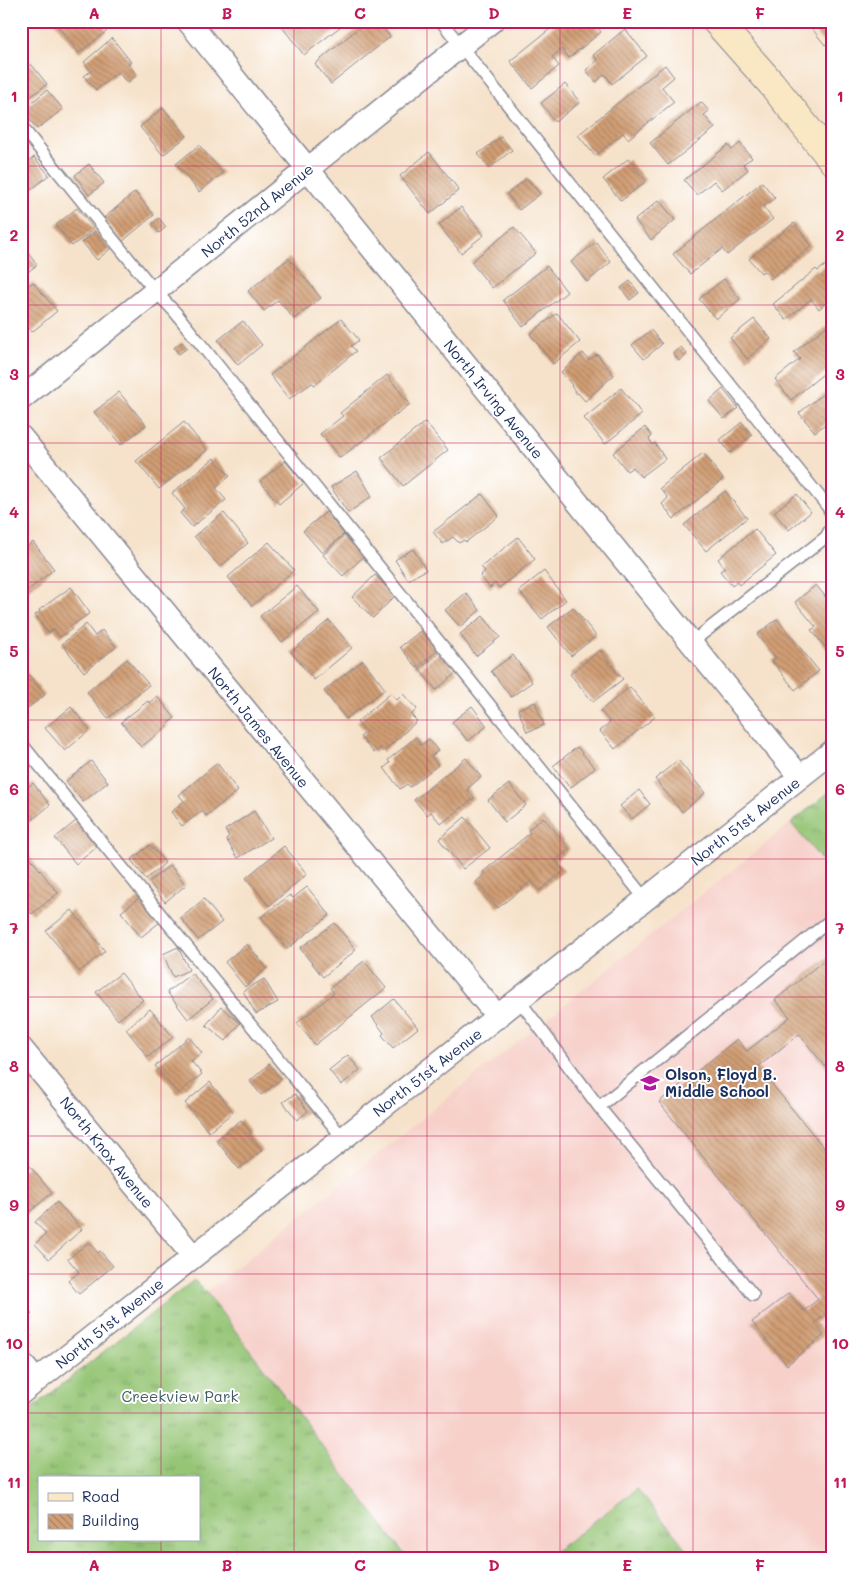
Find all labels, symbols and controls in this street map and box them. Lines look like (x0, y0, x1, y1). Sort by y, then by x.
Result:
text: A (88, 2, 100, 23)
text: B (222, 2, 232, 23)
text: C (354, 2, 366, 23)
text: D (488, 2, 500, 23)
text: E (622, 2, 632, 23)
text: F (755, 2, 765, 23)
text: 1 (10, 85, 18, 106)
text: 1 (836, 85, 844, 106)
street label: North 52nd Avenue (197, 158, 317, 262)
text: 2 (10, 224, 19, 245)
text: 2 (836, 224, 845, 245)
street label: North Irving Avenue (440, 335, 548, 463)
text: 3 (9, 363, 19, 384)
text: 3 (835, 363, 845, 384)
text: 4 (9, 501, 19, 522)
text: 4 (835, 501, 845, 522)
text: 5 (9, 640, 19, 661)
text: 5 (835, 640, 845, 661)
street label: North James Avenue (204, 662, 314, 792)
street label: North 51st Avenue (686, 772, 804, 870)
text: 6 (9, 778, 19, 799)
text: 6 (835, 778, 845, 799)
text: 7 (10, 917, 19, 938)
text: 7 (836, 917, 845, 938)
street label: North 51st Avenue (368, 1023, 486, 1121)
text: 8 (9, 1055, 19, 1076)
text: 8 (835, 1055, 845, 1076)
place label: Olson, Floyd B. Middle School (665, 1064, 777, 1101)
school or university icon: Olson, Floyd B. Middle School (639, 1072, 661, 1094)
street label: North Knox Avenue (56, 1092, 158, 1212)
text: 9 (9, 1194, 19, 1215)
text: 9 (835, 1194, 845, 1215)
street label: North 51st Avenue (51, 1273, 167, 1373)
text: 10 (5, 1332, 23, 1353)
text: 10 (831, 1332, 849, 1353)
park label: Creekview Park (121, 1386, 239, 1406)
text: 11 (7, 1471, 21, 1492)
text: 11 (833, 1471, 847, 1492)
legend (38, 1476, 200, 1542)
text: Road (82, 1486, 119, 1506)
text: Building (82, 1510, 139, 1530)
text: A (88, 1554, 100, 1575)
text: B (222, 1554, 232, 1575)
text: C (354, 1554, 366, 1575)
text: D (488, 1554, 500, 1575)
text: E (622, 1554, 632, 1575)
text: F (755, 1554, 765, 1575)

